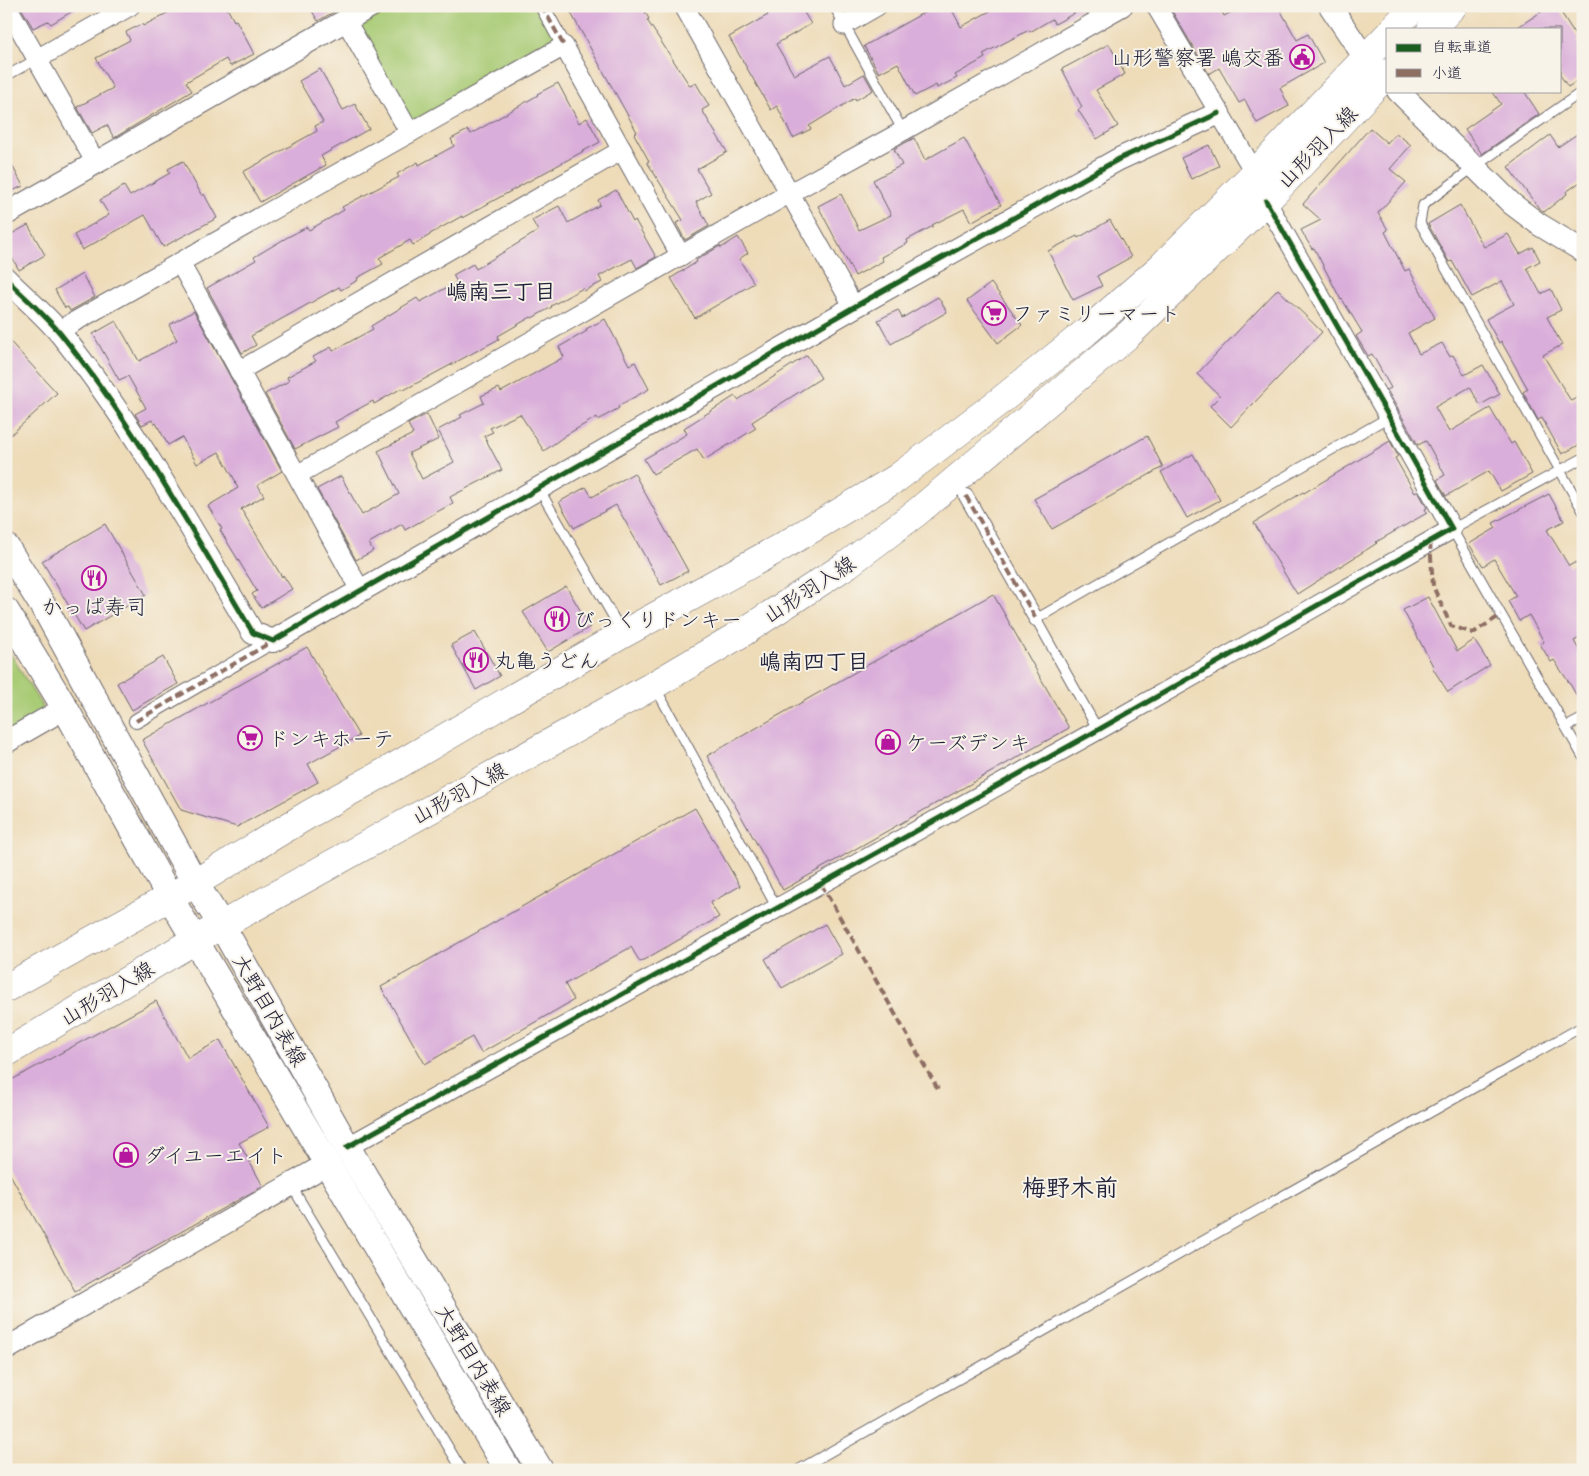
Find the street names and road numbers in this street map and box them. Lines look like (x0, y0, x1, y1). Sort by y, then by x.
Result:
street label: 山形羽入線 (1272, 101, 1362, 193)
street label: 山形羽入線 (758, 550, 860, 628)
street label: 山形羽入線 (407, 757, 511, 829)
street label: 大野目内表線 (228, 949, 312, 1071)
street label: 山形羽入線 (56, 955, 158, 1031)
street label: 大野目内表線 (431, 1300, 517, 1420)

